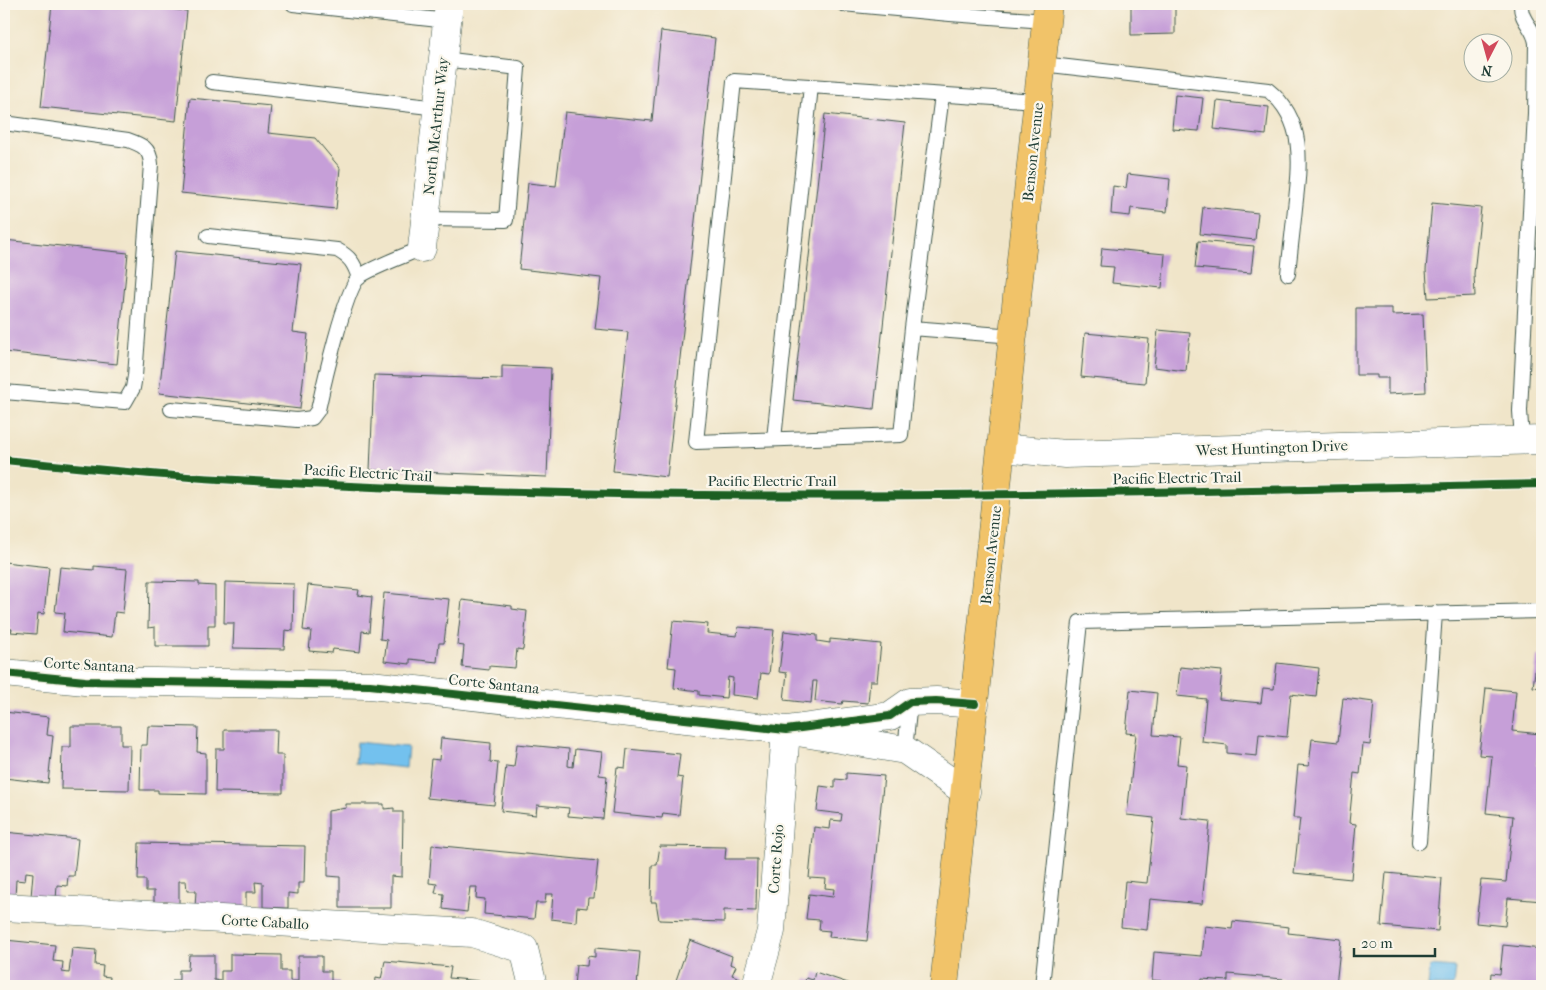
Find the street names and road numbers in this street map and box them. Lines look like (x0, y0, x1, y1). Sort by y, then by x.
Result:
street label: North McArthur Way (420, 55, 452, 196)
street label: Benson Avenue (1019, 101, 1047, 202)
street label: West Huntington Drive (1195, 436, 1349, 460)
street label: Pacific Electric Trail (303, 461, 433, 485)
street label: Pacific Electric Trail (1112, 468, 1242, 488)
street label: Pacific Electric Trail (707, 472, 837, 490)
street label: Benson Avenue (977, 504, 1005, 605)
street label: Corte Santana (43, 654, 136, 676)
street label: Corte Santana (448, 670, 541, 698)
street label: Corte Rojo (765, 823, 787, 894)
street label: Corte Caballo (221, 911, 310, 933)

